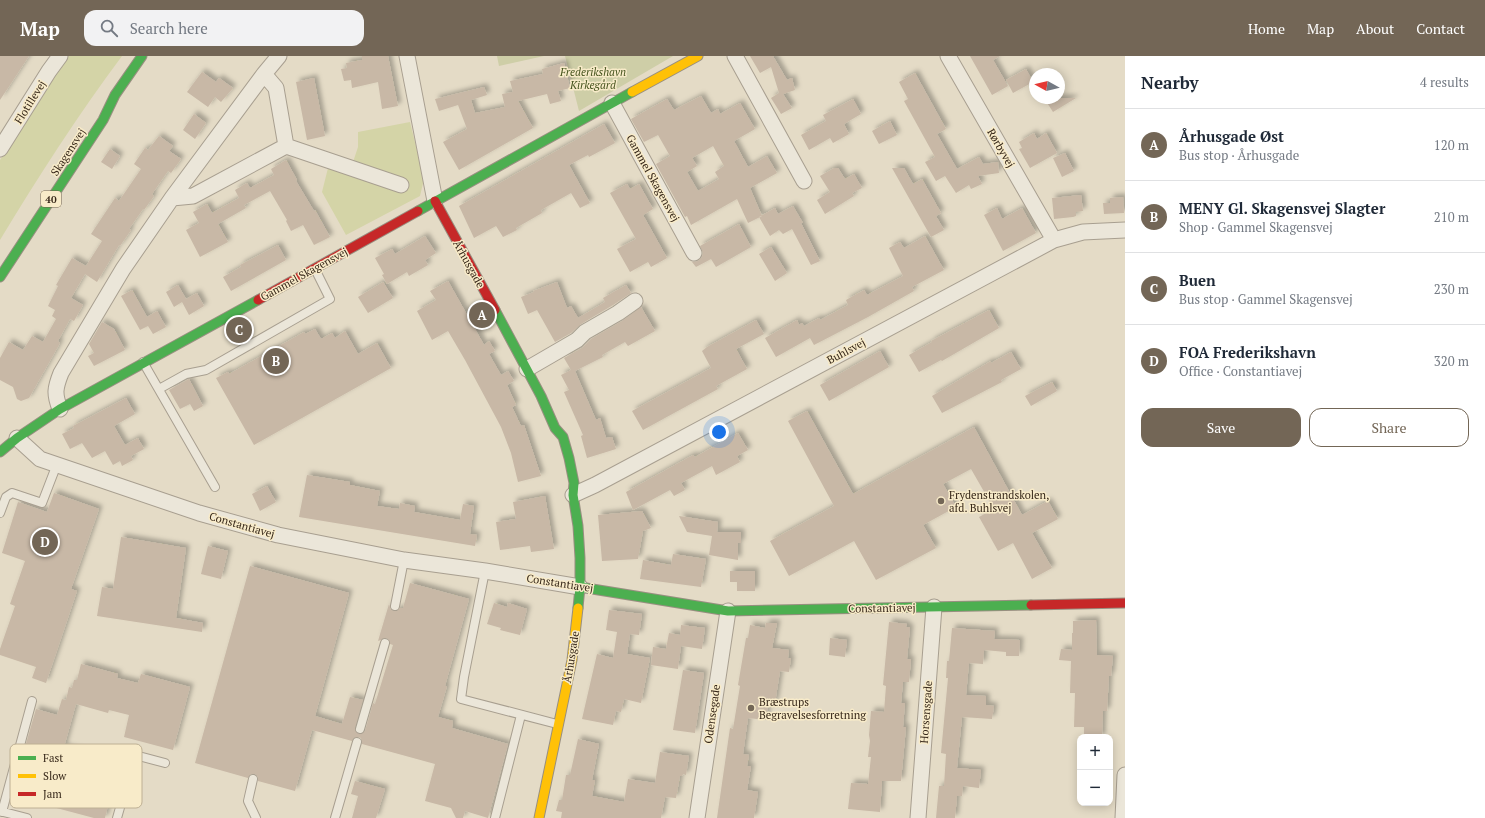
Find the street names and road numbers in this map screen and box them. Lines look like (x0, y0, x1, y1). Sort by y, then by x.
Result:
street label: Flotillevej (11, 78, 49, 126)
street label: Skagensvej (47, 126, 89, 178)
street label: Rørbyvej (984, 126, 1018, 170)
street label: Gammel Skagensvej (623, 132, 683, 224)
road number: 40 (41, 191, 61, 207)
street label: Århusgade (450, 238, 488, 291)
street label: Gammel Skagensvej (258, 244, 350, 304)
street label: Buhlsvej (824, 335, 868, 367)
street label: Constantiavej (208, 509, 276, 541)
street label: Constantiavej (526, 571, 594, 595)
street label: Constantiavej (848, 600, 916, 616)
street label: Århusgade (560, 630, 582, 684)
street label: Horsensgade (917, 680, 935, 744)
street label: Odensegade (701, 683, 723, 744)

